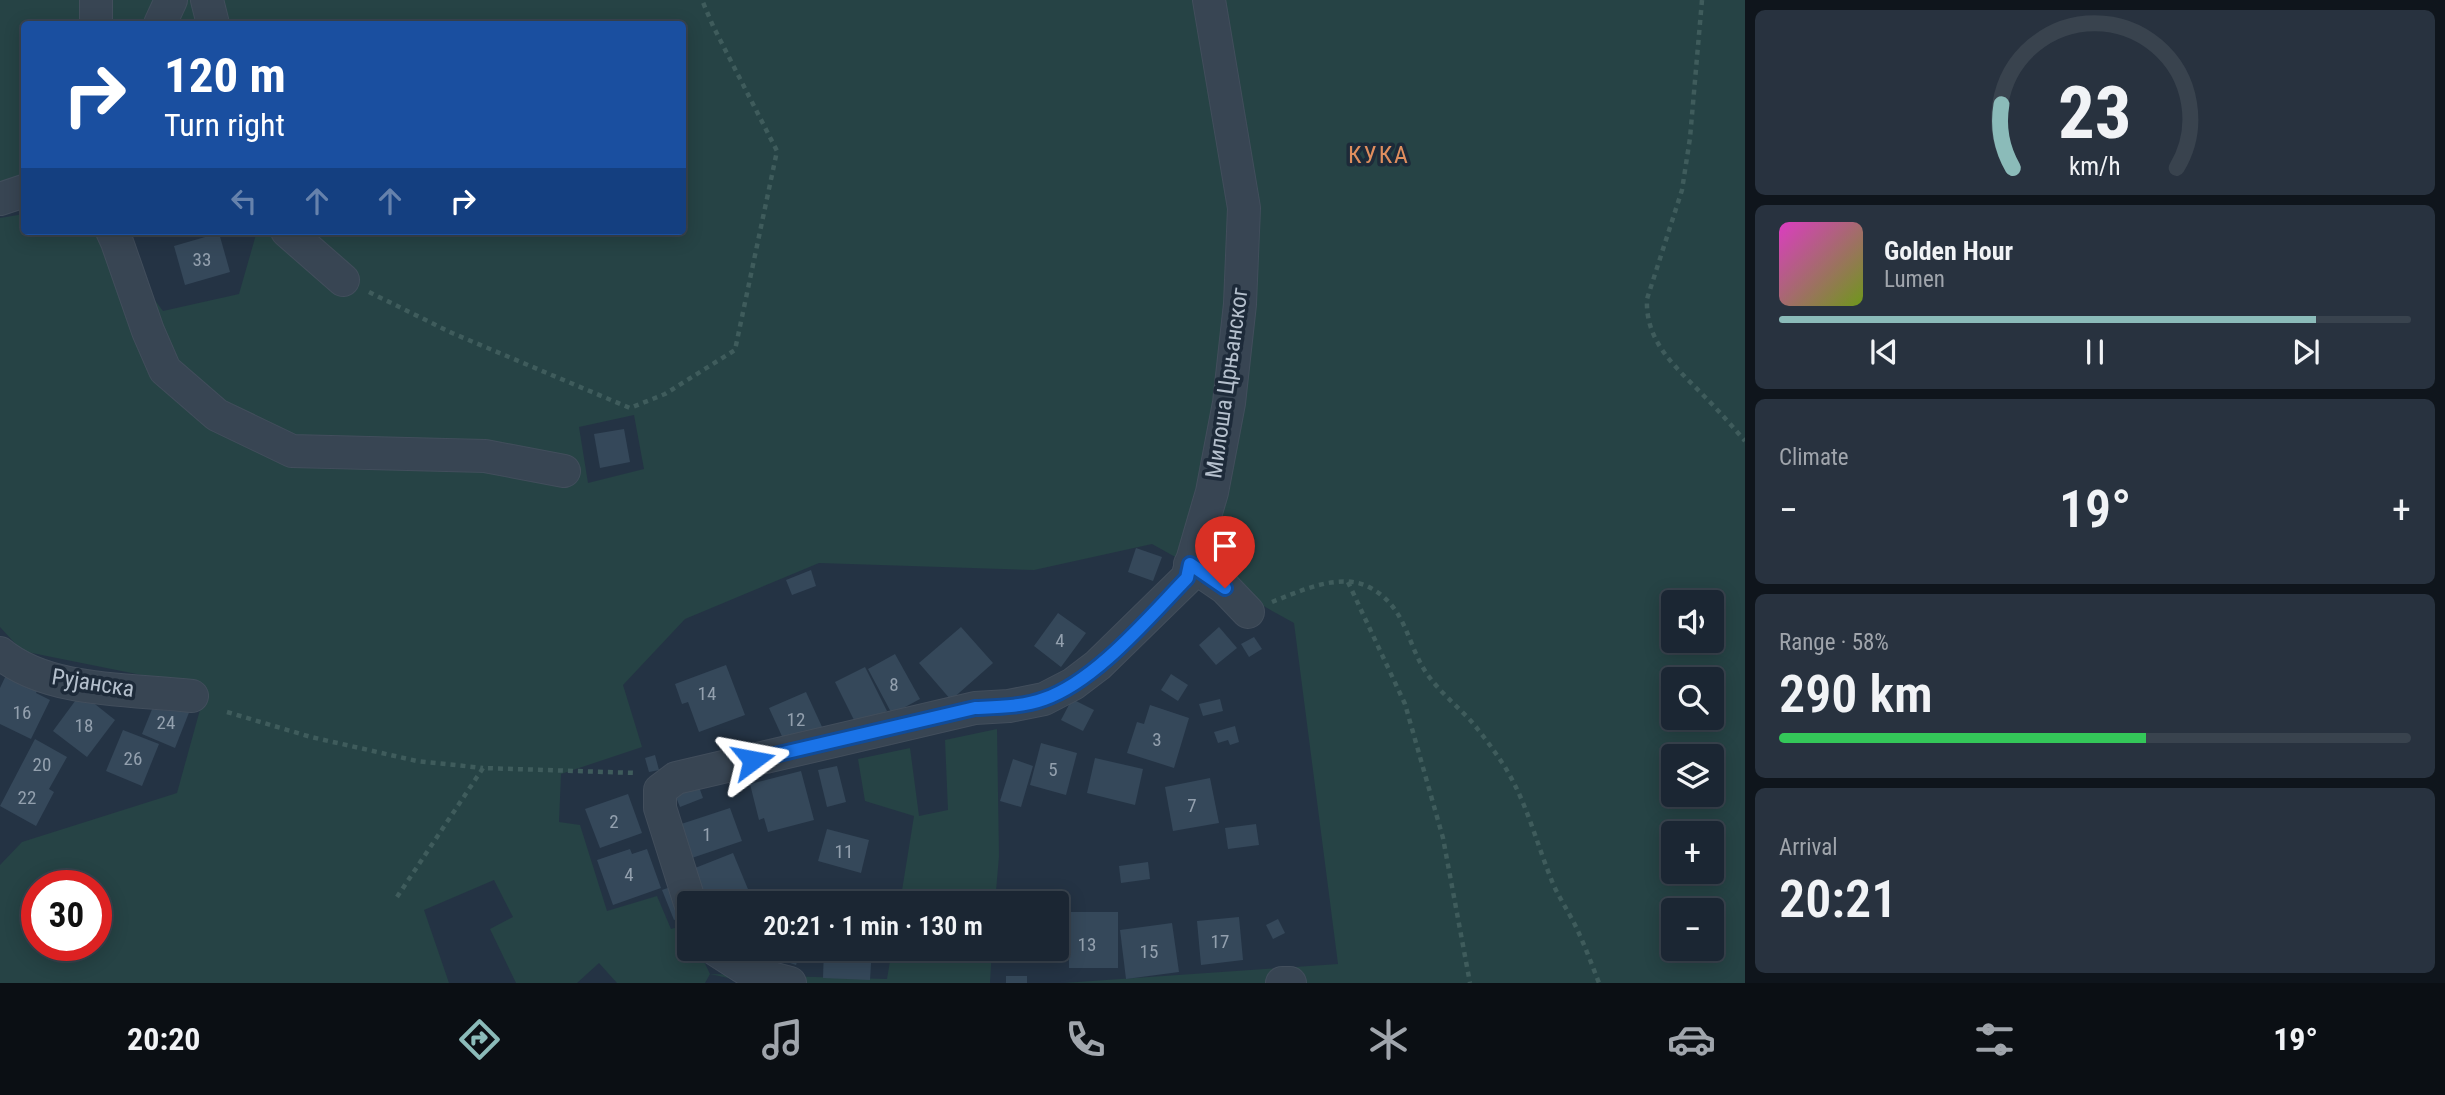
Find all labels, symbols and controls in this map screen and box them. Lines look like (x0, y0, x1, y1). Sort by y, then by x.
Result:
text: 120 m (164, 47, 286, 104)
icon: right (49, 49, 140, 140)
text: 23 (2058, 71, 2132, 157)
text: Turn right (164, 106, 285, 144)
district label: КУКА (1348, 141, 1410, 169)
text: km/h (2069, 152, 2121, 181)
icon: left (225, 182, 263, 220)
icon: ahead (298, 182, 336, 220)
icon: ahead (371, 182, 409, 220)
icon: right (444, 182, 482, 220)
text: Golden Hour (1884, 236, 2013, 266)
house number: 33 (193, 248, 211, 271)
text: Lumen (1884, 266, 1945, 293)
street label: Милоша Црњанског (1200, 285, 1254, 480)
icon: previous (1865, 333, 1903, 371)
icon: pause (2076, 333, 2114, 371)
icon: next (2287, 333, 2325, 371)
text: Climate (1779, 444, 1849, 471)
text: 19° (2059, 479, 2131, 540)
text: − (1779, 488, 1798, 532)
text: + (2392, 488, 2411, 532)
pin (1195, 516, 1255, 588)
icon: arrive (1206, 527, 1244, 565)
map controls (1661, 590, 1724, 961)
button: sound (1661, 590, 1724, 653)
house number: 4 (1055, 629, 1065, 652)
text: Range · 58% (1779, 629, 1889, 656)
street label: Рујанска (50, 663, 136, 703)
text: 290 km (1779, 664, 1933, 725)
button: search (1661, 667, 1724, 730)
house number: 8 (889, 673, 899, 696)
house number: 14 (698, 682, 716, 705)
house number: 16 (13, 701, 31, 724)
house number: 12 (787, 708, 805, 731)
house number: 24 (157, 711, 175, 734)
house number: 18 (75, 714, 93, 737)
position arrow (716, 723, 790, 797)
house number: 3 (1152, 728, 1162, 751)
button: layers (1661, 744, 1724, 807)
house number: 26 (124, 747, 142, 770)
house number: 20 (33, 753, 51, 776)
house number: 5 (1048, 758, 1058, 781)
house number: 22 (18, 786, 36, 809)
house number: 7 (1187, 794, 1197, 817)
house number: 2 (609, 810, 619, 833)
button: + (1661, 821, 1724, 884)
house number: 1 (702, 823, 712, 846)
text: Arrival (1779, 834, 1838, 861)
house number: 11 (835, 840, 853, 863)
house number: 4 (624, 863, 634, 886)
text: 20:21 (1779, 869, 1897, 930)
speed limit sign: 30 (21, 870, 112, 961)
button: − (1661, 898, 1724, 961)
text: 20:21 · 1 min · 130 m (763, 911, 983, 941)
house number: 17 (1211, 930, 1229, 953)
house number: 13 (1078, 933, 1096, 956)
house number: 15 (1140, 940, 1158, 963)
icon: directions (455, 1015, 504, 1064)
icon: music (758, 1015, 807, 1064)
icon: phone (1061, 1015, 1110, 1064)
icon: climate (1364, 1015, 1413, 1064)
icon: car (1667, 1015, 1716, 1064)
icon: filters (1970, 1015, 2019, 1064)
text: 20:20 (127, 1020, 200, 1058)
text: 19° (2273, 1020, 2318, 1058)

